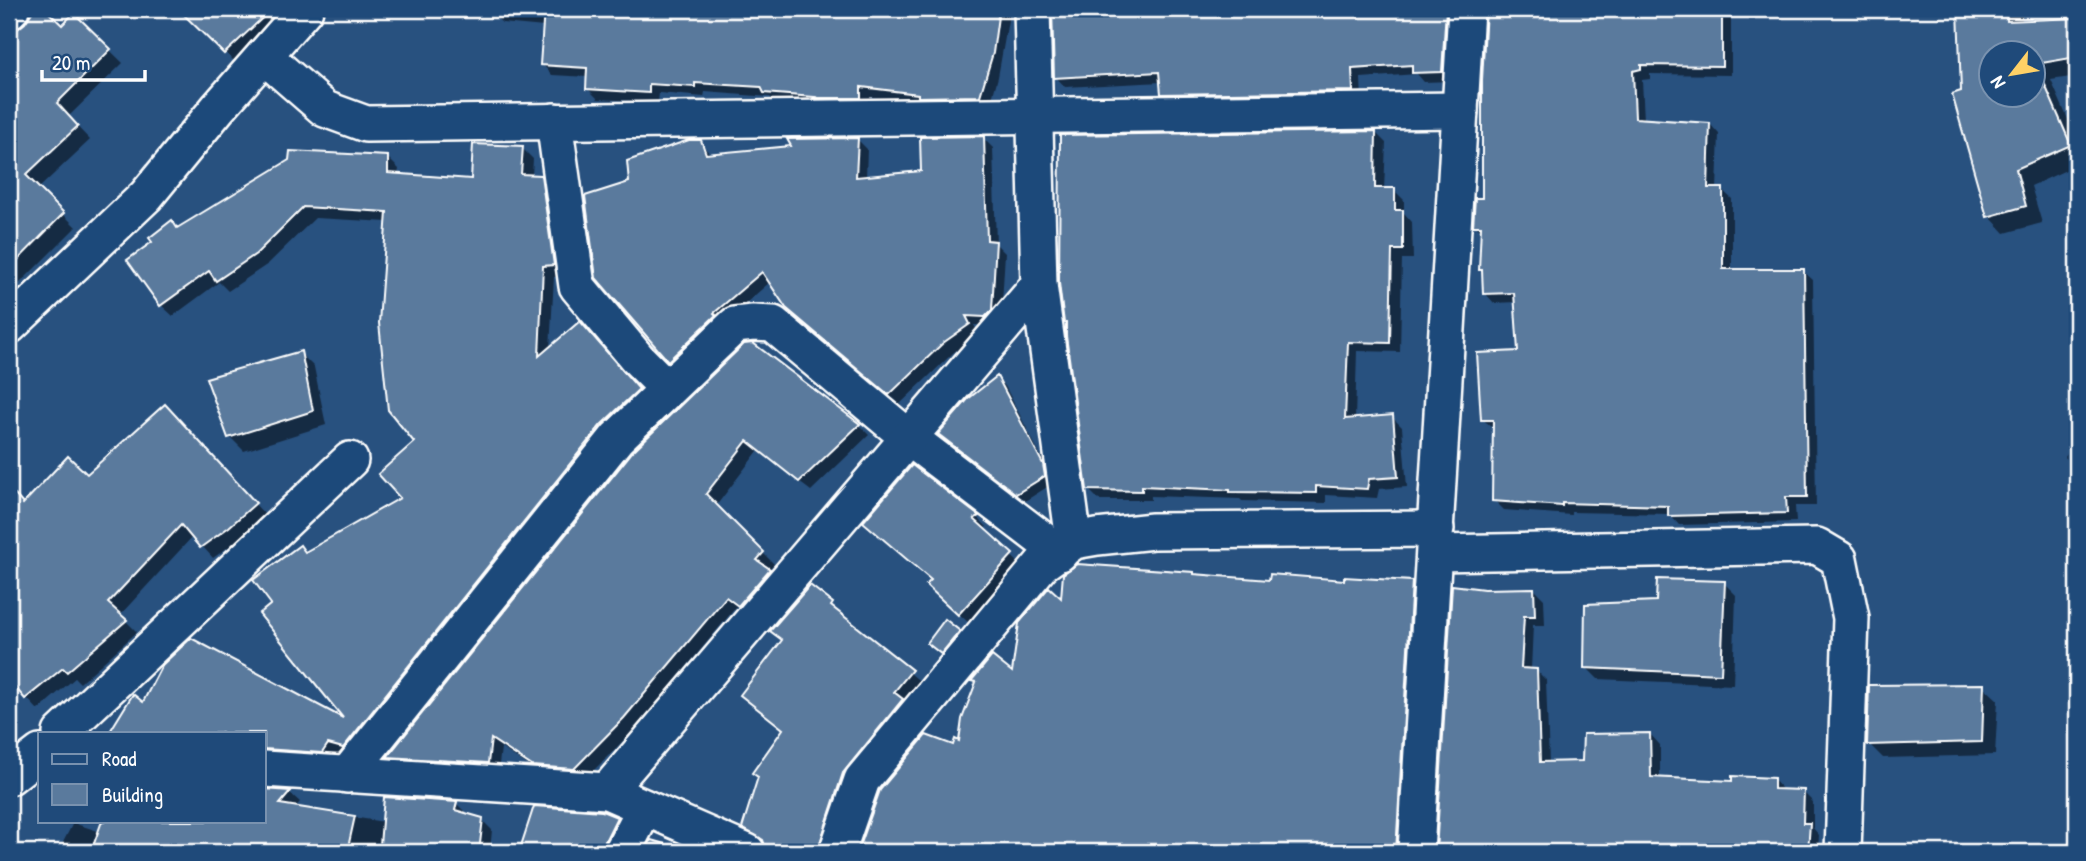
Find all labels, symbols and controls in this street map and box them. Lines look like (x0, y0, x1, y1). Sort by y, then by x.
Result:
scale bar (42, 38, 145, 82)
north arrow (1978, 38, 2048, 108)
text: 20 m (52, 48, 90, 77)
text: N (1984, 72, 2011, 94)
legend (38, 732, 266, 822)
text: Road (102, 744, 136, 773)
text: Building (102, 780, 163, 809)

